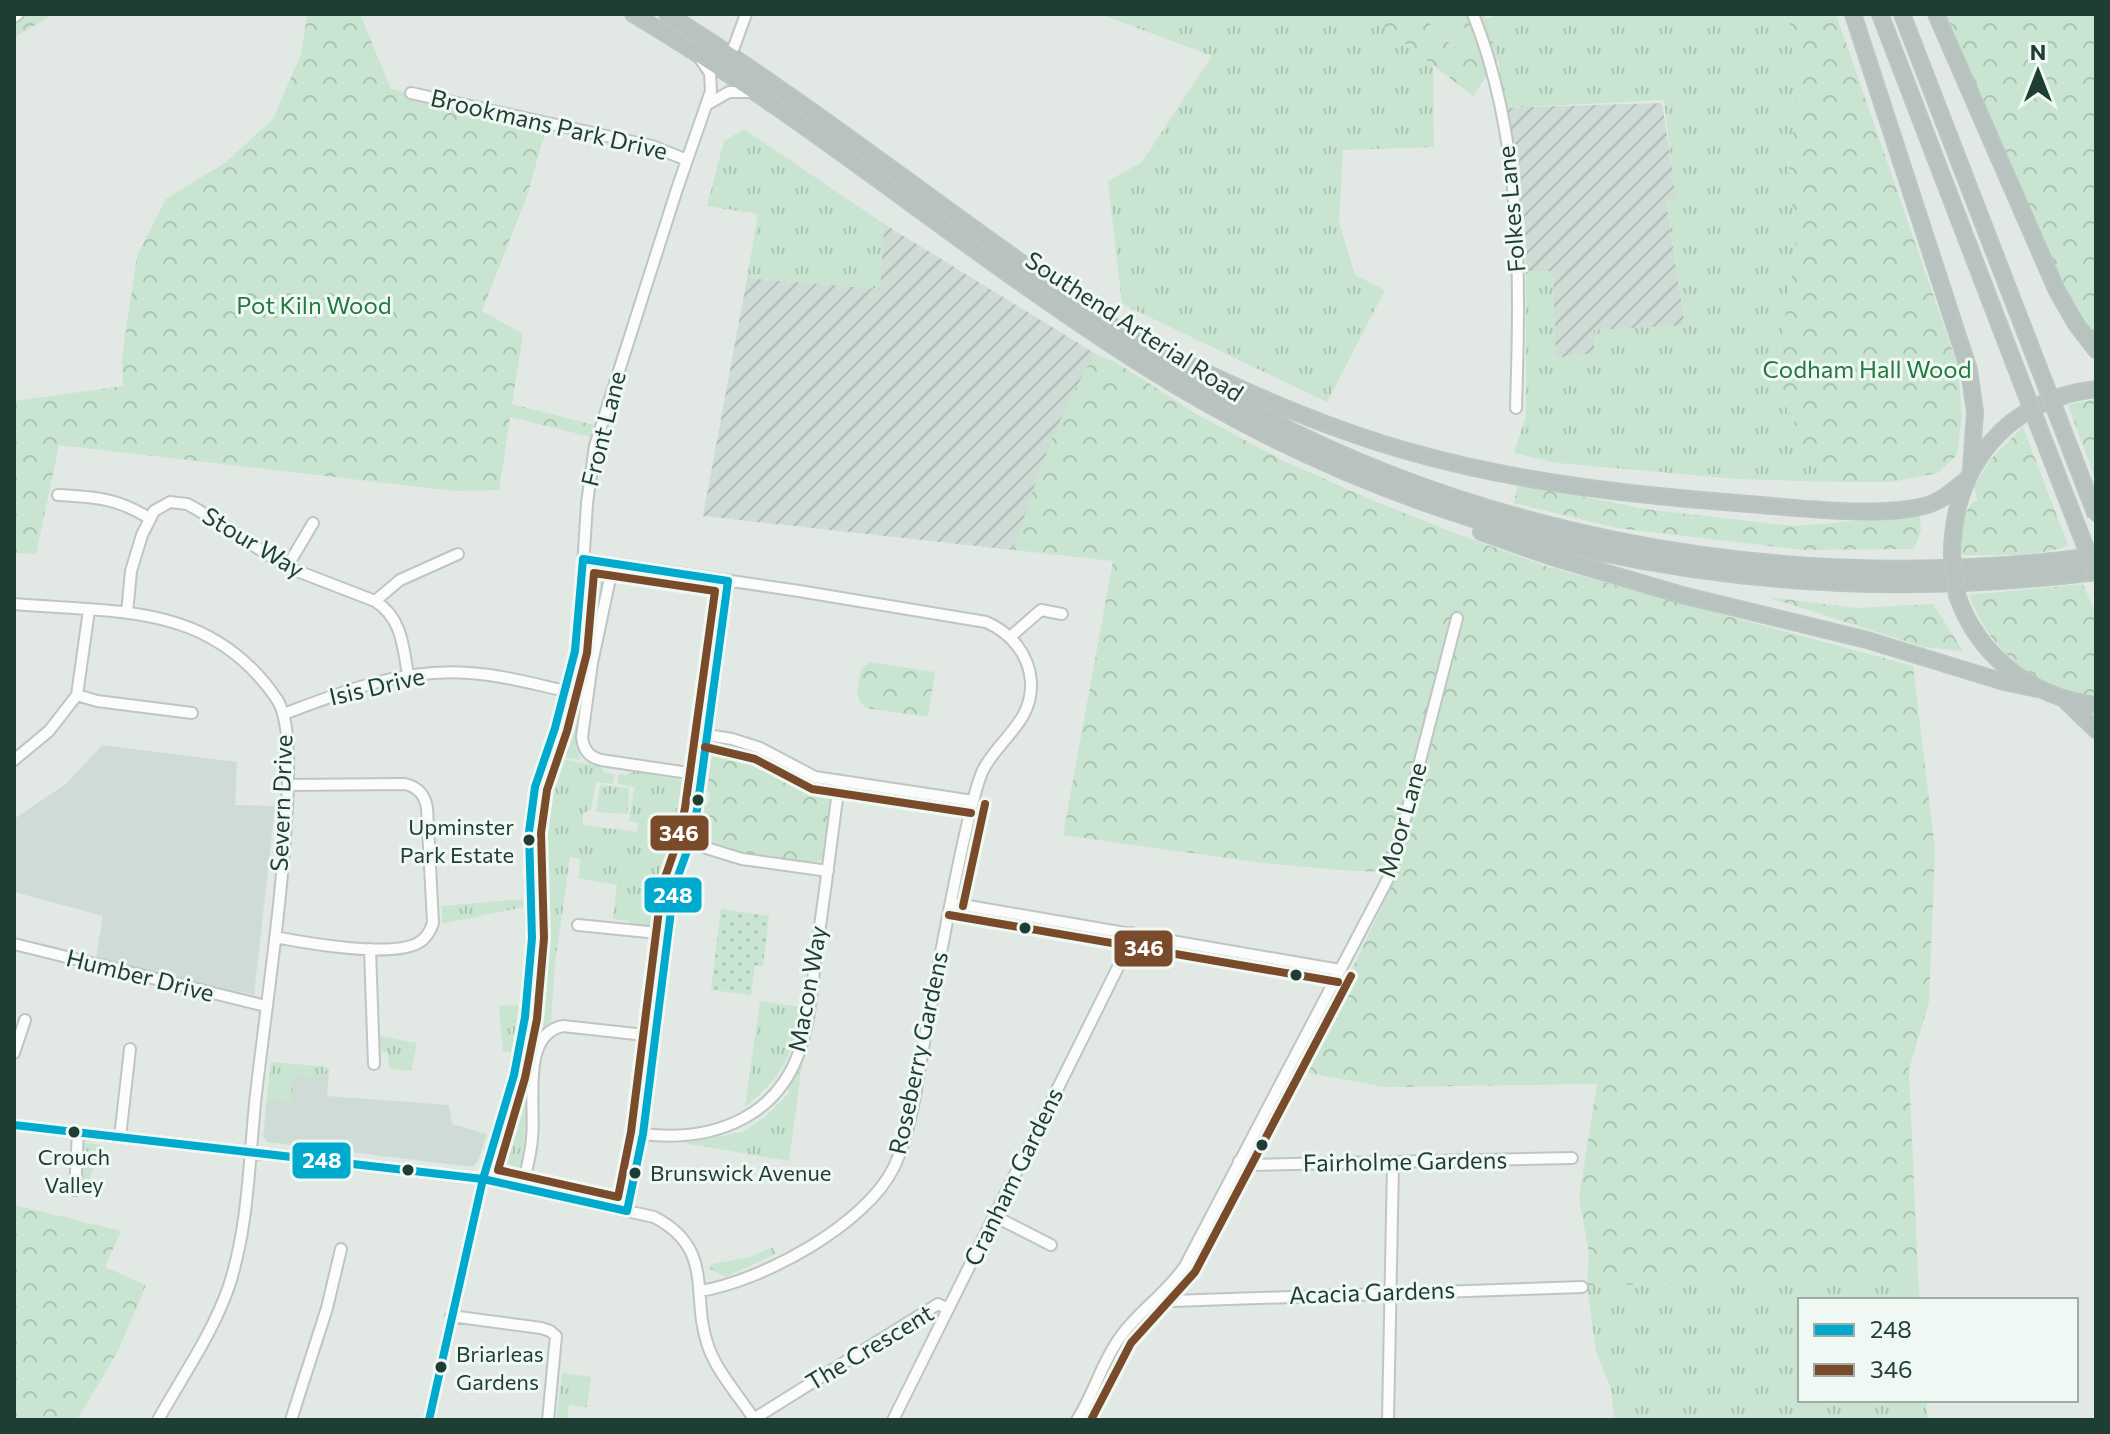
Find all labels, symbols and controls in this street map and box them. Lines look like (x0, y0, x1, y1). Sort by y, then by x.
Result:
north arrow (1998, 32, 2078, 112)
text: N (2030, 38, 2046, 65)
street label: Brookmans Park Drive (428, 82, 670, 165)
street label: Folkes Lane (1491, 145, 1530, 274)
street label: Southend Arterial Road (1020, 244, 1249, 407)
park label: Pot Kiln Wood (236, 290, 392, 319)
park label: Codham Hall Wood (1762, 354, 1972, 383)
street label: Front Lane (574, 368, 631, 489)
street label: Stour Way (198, 500, 310, 583)
street label: Isis Drive (326, 660, 427, 711)
street label: Severn Drive (264, 734, 297, 872)
street label: Moor Lane (1371, 759, 1432, 881)
unlabelled marker (690, 792, 706, 808)
place label: Upminster Park Estate (400, 813, 514, 868)
line badge: 346 (649, 814, 710, 852)
text: 346 (659, 819, 699, 846)
marker: Upminster Park Estate (521, 832, 537, 848)
line badge: 248 (643, 876, 703, 914)
text: 248 (653, 881, 693, 908)
unlabelled marker (1017, 920, 1033, 936)
street label: Macon Way (781, 923, 832, 1054)
line badge: 346 (1113, 929, 1174, 968)
text: 346 (1124, 934, 1164, 961)
street label: Humber Drive (63, 942, 217, 1007)
street label: Roseberry Gardens (882, 949, 953, 1157)
unlabelled marker (1288, 967, 1304, 983)
street label: Cranham Gardens (957, 1083, 1068, 1270)
marker: Crouch Valley (66, 1124, 82, 1140)
unlabelled marker (1254, 1137, 1270, 1153)
line badge: 248 (291, 1141, 352, 1180)
place label: Crouch Valley (38, 1143, 110, 1198)
street label: Fairholme Gardens (1302, 1144, 1507, 1177)
text: 248 (302, 1146, 342, 1173)
place label: Brunswick Avenue (650, 1159, 831, 1186)
unlabelled marker (400, 1162, 416, 1178)
marker: Brunswick Avenue (627, 1165, 643, 1181)
street label: Acacia Gardens (1288, 1274, 1455, 1309)
street label: The Crescent (800, 1297, 938, 1396)
legend (1798, 1298, 2078, 1402)
text: 248 (1870, 1314, 1912, 1343)
place label: Briarleas Gardens (456, 1340, 544, 1395)
text: 346 (1870, 1354, 1913, 1383)
marker: Briarleas Gardens (433, 1359, 449, 1375)

